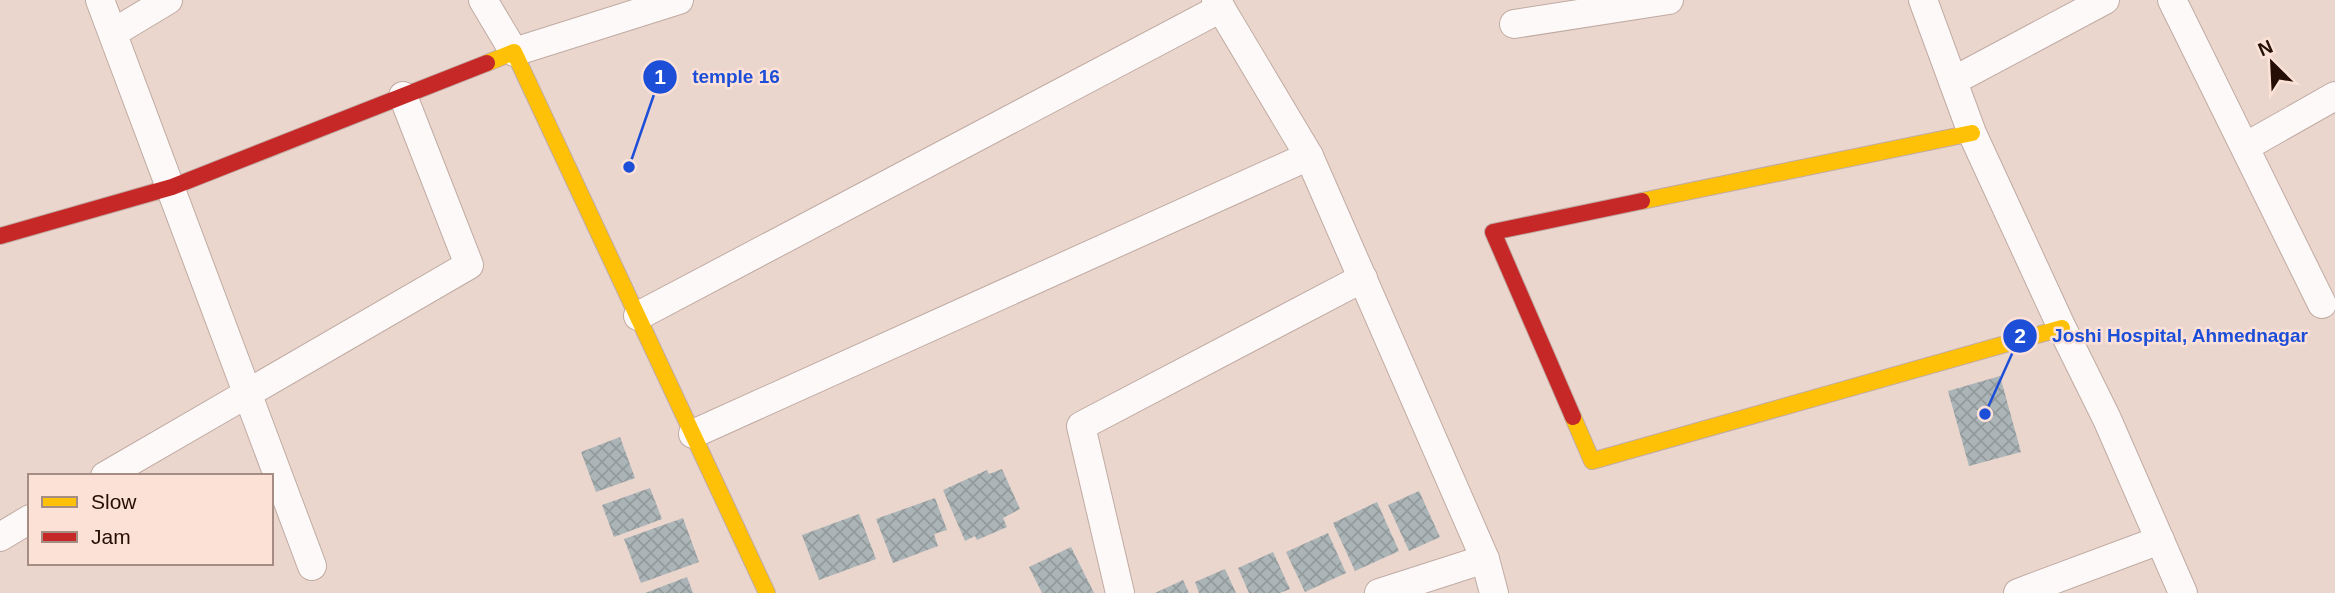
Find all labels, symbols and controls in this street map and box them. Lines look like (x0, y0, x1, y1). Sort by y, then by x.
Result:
north arrow (2237, 28, 2307, 98)
text: N (2255, 36, 2276, 60)
callout: temple 16 (643, 57, 794, 97)
text: 1 (654, 65, 666, 88)
text: temple 16 (692, 66, 780, 87)
callout: Joshi Hospital, Ahmednagar (2003, 316, 2322, 356)
text: 2 (2014, 324, 2026, 347)
text: Joshi Hospital, Ahmednagar (2052, 325, 2309, 346)
legend (28, 474, 273, 565)
text: Slow (91, 490, 137, 513)
text: Jam (91, 525, 131, 548)

